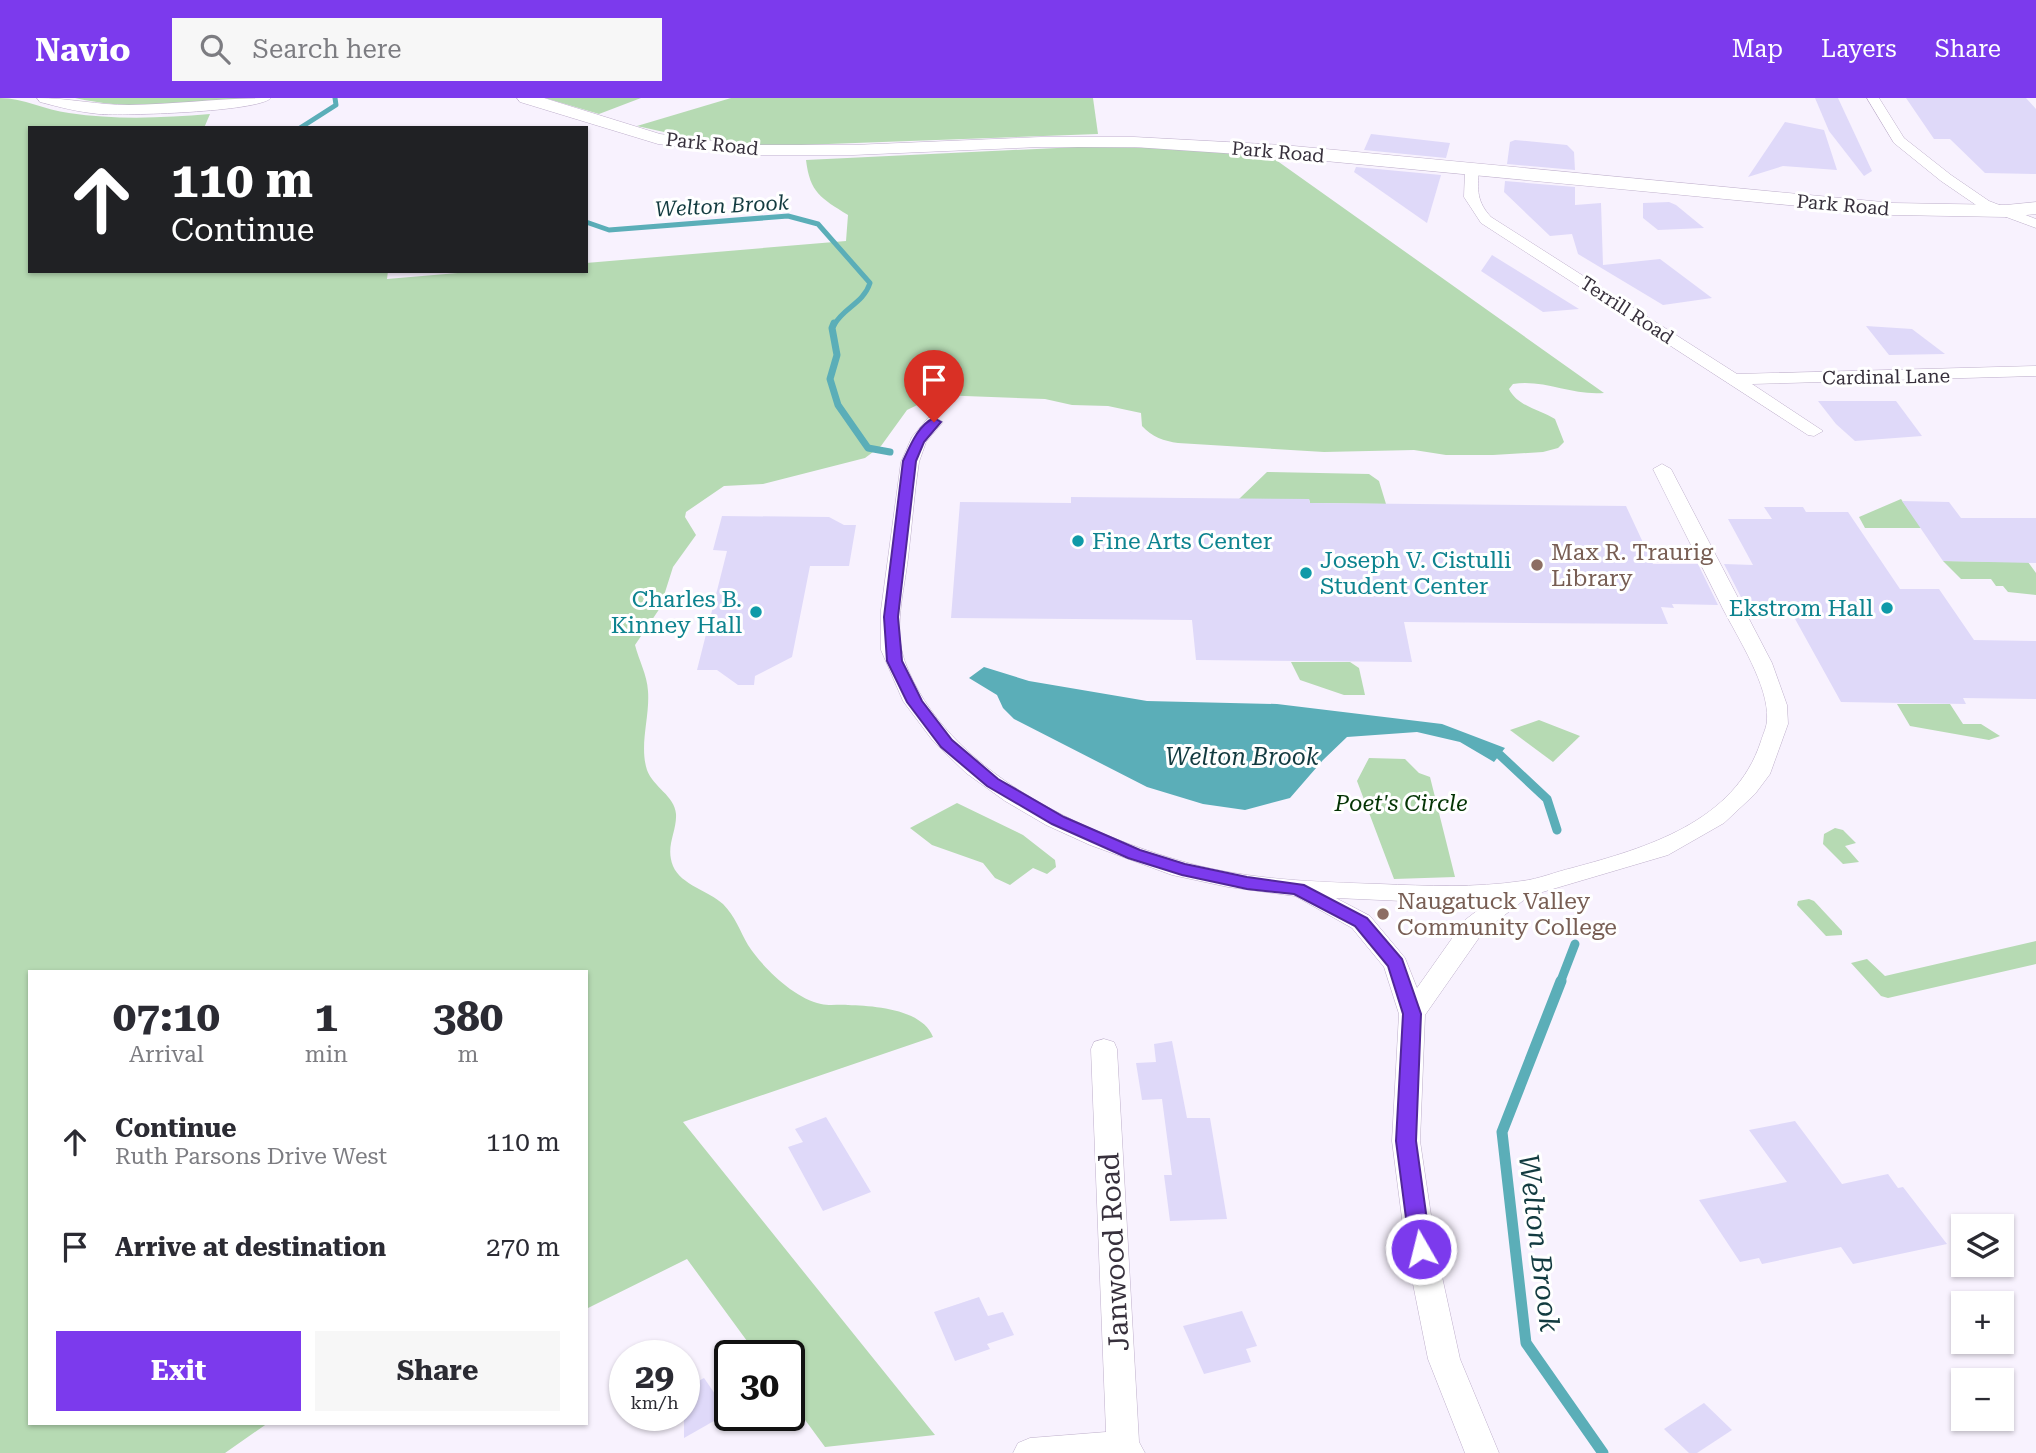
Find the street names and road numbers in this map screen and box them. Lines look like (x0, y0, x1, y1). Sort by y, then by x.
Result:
street label: Park Road (664, 128, 760, 160)
street label: Park Road (1230, 136, 1326, 168)
street label: Park Road (1795, 189, 1891, 221)
street label: Terrill Road (1576, 271, 1678, 349)
street label: Cardinal Lane (1822, 364, 1950, 390)
street label: Janwood Road (1092, 1152, 1136, 1352)

